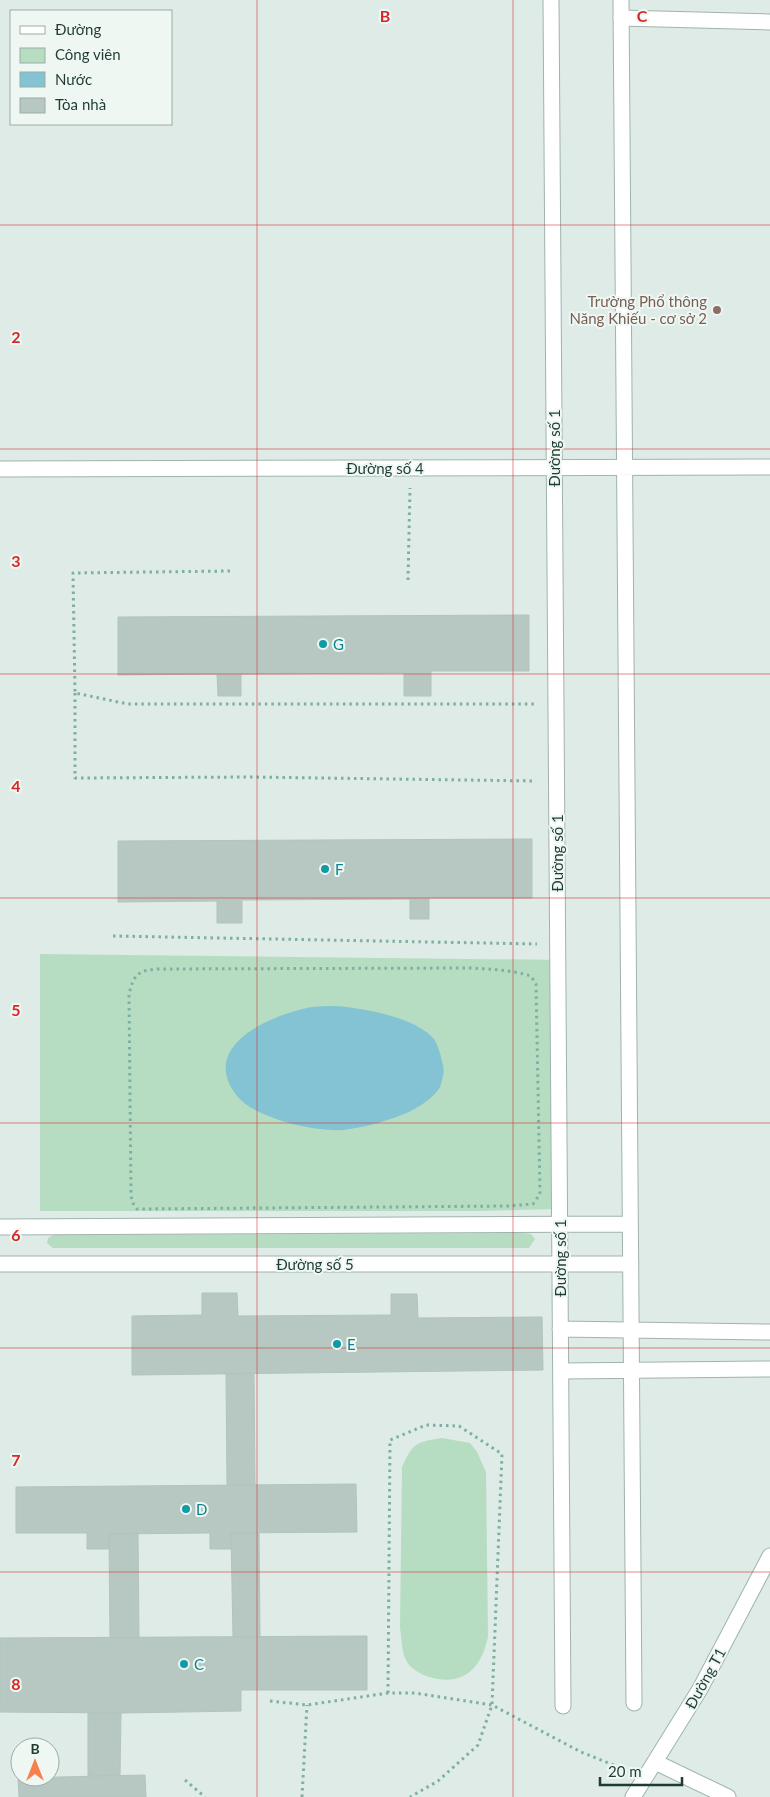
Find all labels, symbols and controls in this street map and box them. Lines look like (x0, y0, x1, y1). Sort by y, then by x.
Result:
text: B (380, 6, 390, 25)
text: C (637, 6, 648, 25)
legend (10, 10, 172, 125)
text: Đường (55, 20, 101, 38)
text: Công viên (55, 45, 121, 63)
text: Nước (55, 70, 92, 88)
text: Tòa nhà (55, 95, 106, 113)
place label: Trường Phổ thông Năng Khiếu - cơ sở 2 (569, 292, 707, 327)
marker: Trường Phổ thông Năng Khiếu - cơ sở 2 (711, 304, 723, 316)
text: 2 (11, 327, 21, 346)
street label: Đường số 1 (545, 409, 563, 487)
street label: Đường số 4 (346, 459, 424, 477)
text: 3 (11, 551, 21, 570)
place label: G (333, 635, 344, 653)
marker: G (317, 638, 329, 650)
text: 4 (11, 776, 21, 795)
street label: Đường số 1 (548, 814, 566, 892)
place label: F (335, 860, 343, 878)
marker: F (319, 863, 331, 875)
text: 5 (11, 1000, 21, 1019)
street label: Đường số 1 (551, 1219, 569, 1297)
text: 6 (11, 1225, 21, 1244)
street label: Đường số 5 (276, 1255, 354, 1273)
place label: E (347, 1335, 356, 1353)
marker: E (331, 1338, 343, 1350)
text: 7 (11, 1450, 21, 1469)
place label: D (196, 1500, 207, 1518)
marker: D (180, 1503, 192, 1515)
street label: Đường T1 (681, 1644, 729, 1712)
place label: C (194, 1655, 204, 1673)
marker: C (178, 1658, 190, 1670)
text: 8 (11, 1674, 21, 1693)
north arrow (10, 1737, 60, 1787)
text: B (30, 1740, 40, 1757)
scale bar (600, 1754, 682, 1786)
text: 20 m (608, 1762, 642, 1780)

